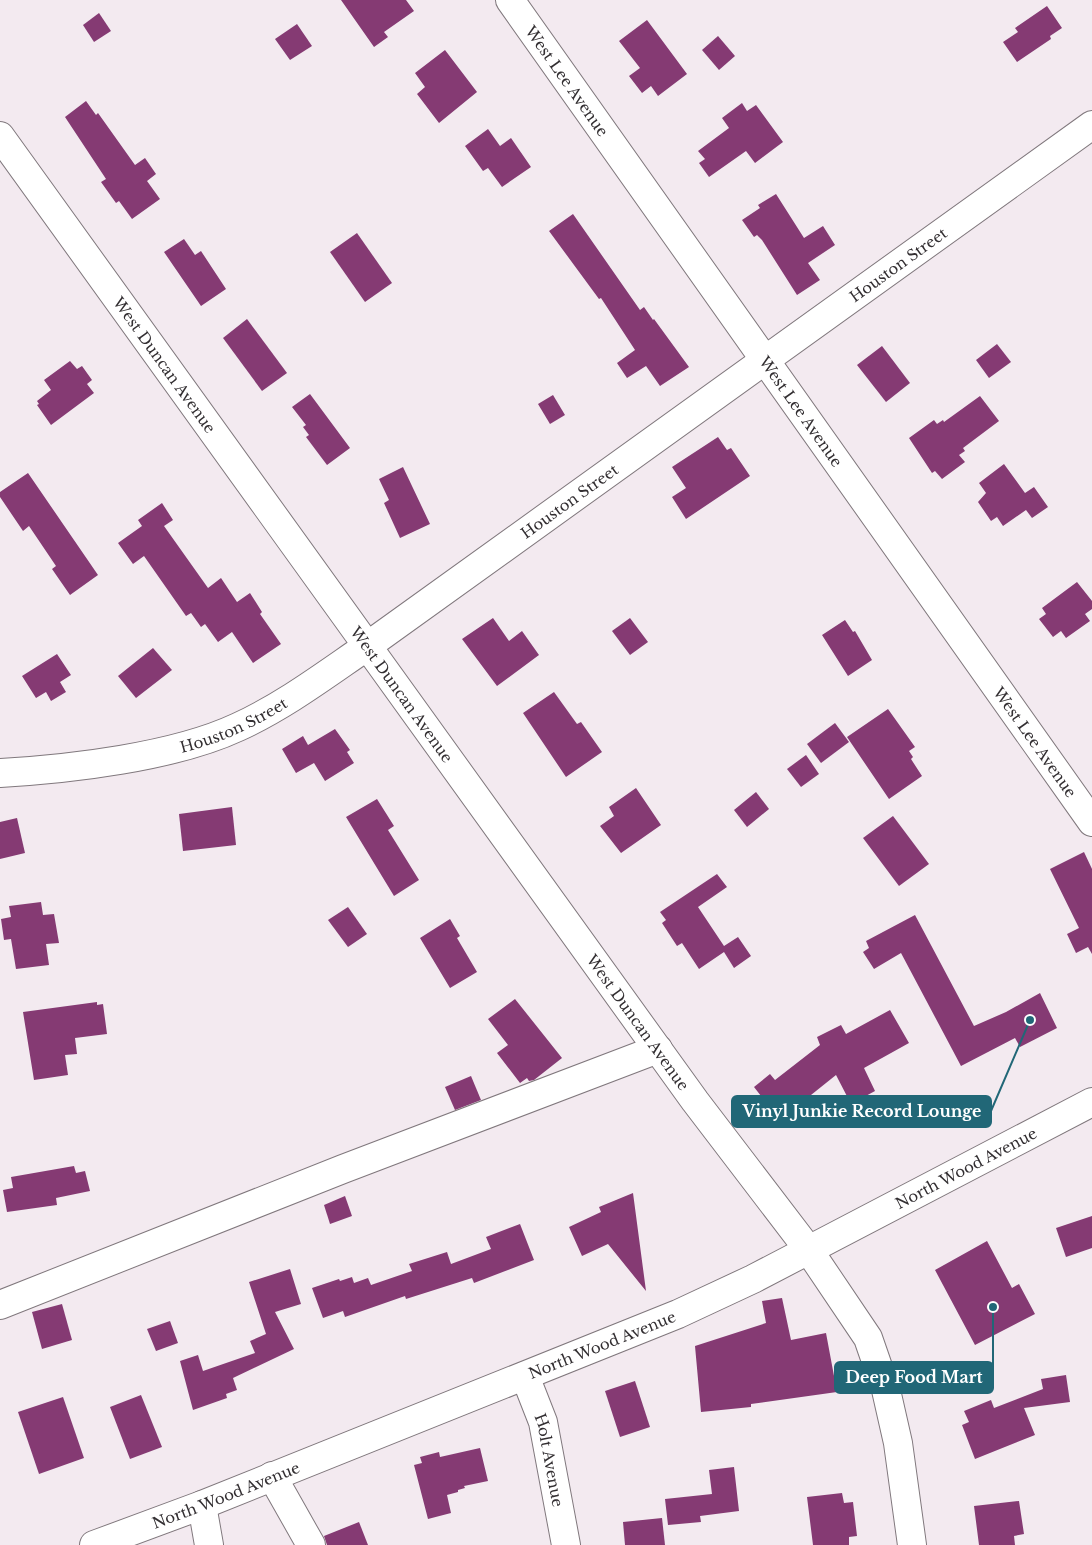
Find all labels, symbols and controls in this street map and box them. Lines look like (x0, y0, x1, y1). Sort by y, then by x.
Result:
street label: West Lee Avenue (521, 21, 613, 140)
street label: Houston Street (846, 223, 951, 306)
street label: West Duncan Avenue (109, 292, 220, 437)
street label: West Lee Avenue (755, 352, 847, 470)
street label: Houston Street (517, 459, 622, 542)
street label: West Duncan Avenue (346, 622, 457, 766)
street label: West Lee Avenue (989, 682, 1081, 801)
street label: Houston Street (178, 693, 291, 756)
street label: West Duncan Avenue (582, 950, 694, 1094)
callout: Vinyl Junkie Record Lounge (732, 1096, 991, 1127)
text: Vinyl Junkie Record Lounge (742, 1101, 981, 1121)
street label: North Wood Avenue (892, 1123, 1040, 1213)
street label: North Wood Avenue (525, 1307, 678, 1383)
callout: Deep Food Mart (835, 1362, 993, 1393)
text: Deep Food Mart (845, 1367, 984, 1387)
street label: Holt Avenue (531, 1410, 568, 1508)
street label: North Wood Avenue (149, 1457, 302, 1532)

